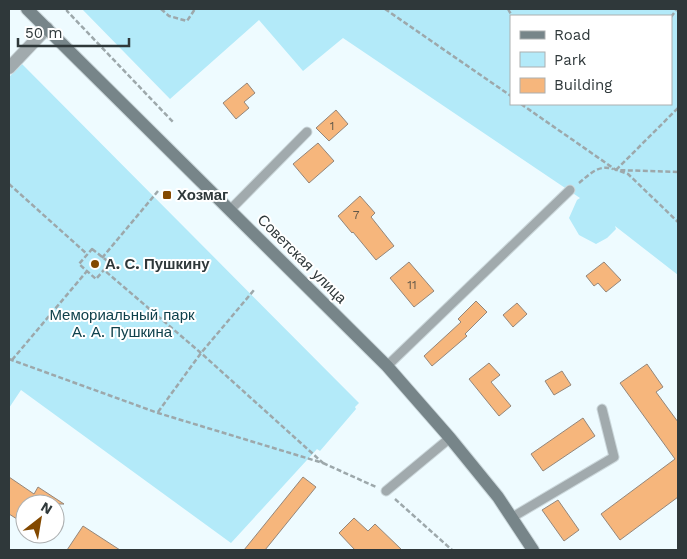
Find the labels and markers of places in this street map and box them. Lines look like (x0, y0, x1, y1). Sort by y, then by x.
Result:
place label: Хозмаг (177, 186, 228, 204)
marker: Хозмаг (161, 189, 173, 201)
place label: А. С. Пушкину (105, 255, 210, 273)
marker: А. С. Пушкину (89, 258, 101, 270)

